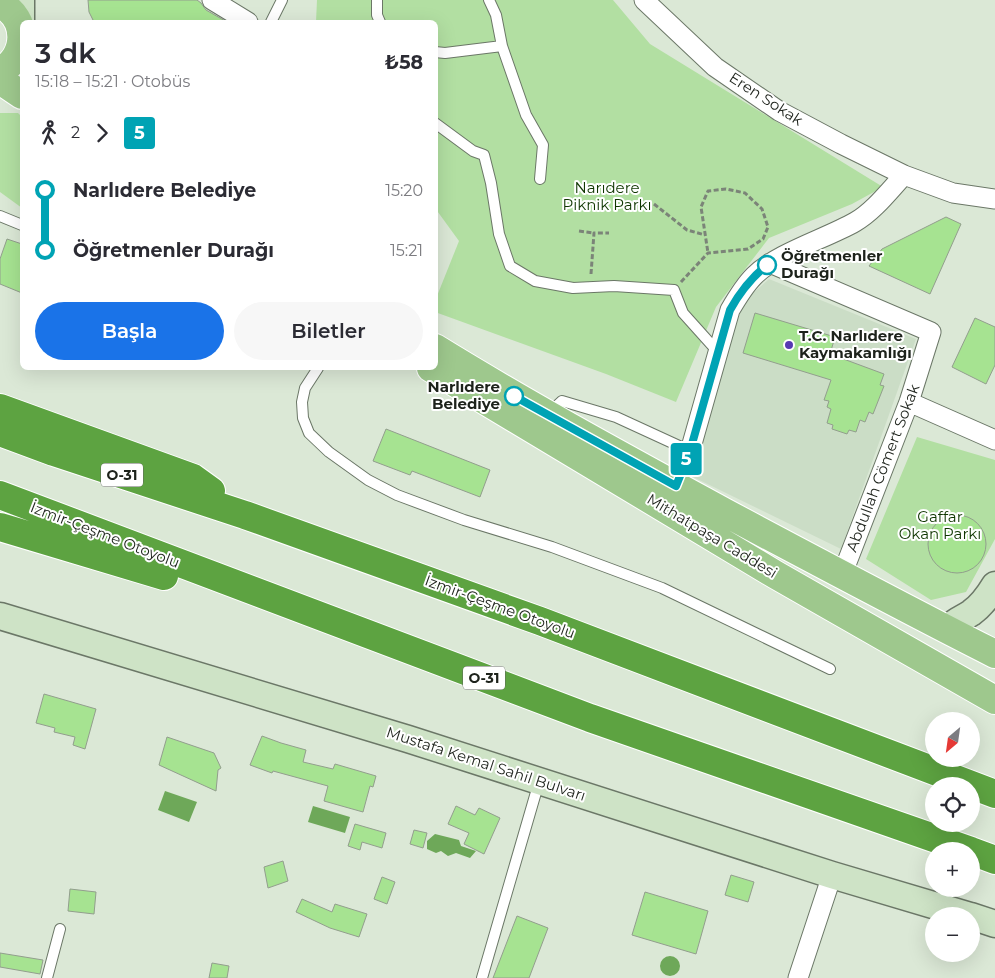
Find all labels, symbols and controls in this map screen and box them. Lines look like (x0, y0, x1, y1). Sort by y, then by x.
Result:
text: 3 dk (35, 36, 96, 70)
text: ₺58 (385, 51, 423, 74)
street label: Eren Sokak (726, 68, 807, 130)
text: 15:18 – 15:21 · Otobüs (35, 72, 190, 91)
icon: walk (35, 119, 63, 147)
icon: forward (88, 119, 116, 147)
text: 5 (134, 122, 145, 144)
text: 2 (71, 123, 80, 142)
park label: Narıdere Piknik Parkı (563, 178, 651, 214)
text: Narlıdere Belediye (73, 179, 256, 202)
text: 15:20 (385, 181, 423, 200)
text: Öğretmenler Durağı (73, 239, 274, 262)
text: 15:21 (390, 241, 423, 260)
place label: Öğretmenler Durağı (781, 246, 883, 282)
marker: Öğretmenler Durağı (757, 255, 777, 275)
button: Başla (35, 302, 224, 360)
button: Biletler (234, 302, 423, 360)
place label: T.C. Narlıdere Kaymakamlığı (799, 326, 912, 362)
marker: T.C. Narlıdere Kaymakamlığı (783, 339, 795, 351)
place label: Narlıdere Belediye (428, 377, 500, 413)
street label: Abdullah Cömert Sokak (842, 381, 923, 554)
marker: Narlıdere Belediye (504, 386, 524, 406)
line badge: 5 (670, 443, 702, 475)
text: 5 (681, 448, 691, 470)
road number: O-31 (101, 464, 143, 486)
street label: Mithatpaşa Caddesi (644, 489, 781, 582)
street label: İzmir-Çeşme Otoyolu (28, 497, 183, 572)
park label: Gaffar Okan Parkı (899, 507, 981, 543)
street label: İzmir-Çeşme Otoyolu (422, 570, 578, 643)
road number: O-31 (463, 666, 505, 690)
north arrow (925, 712, 980, 768)
map controls (925, 712, 980, 962)
street label: Mustafa Kemal Sahil Bulvarı (384, 722, 588, 805)
button: locate (925, 777, 980, 832)
button: + (925, 842, 980, 897)
button: − (925, 907, 980, 962)

